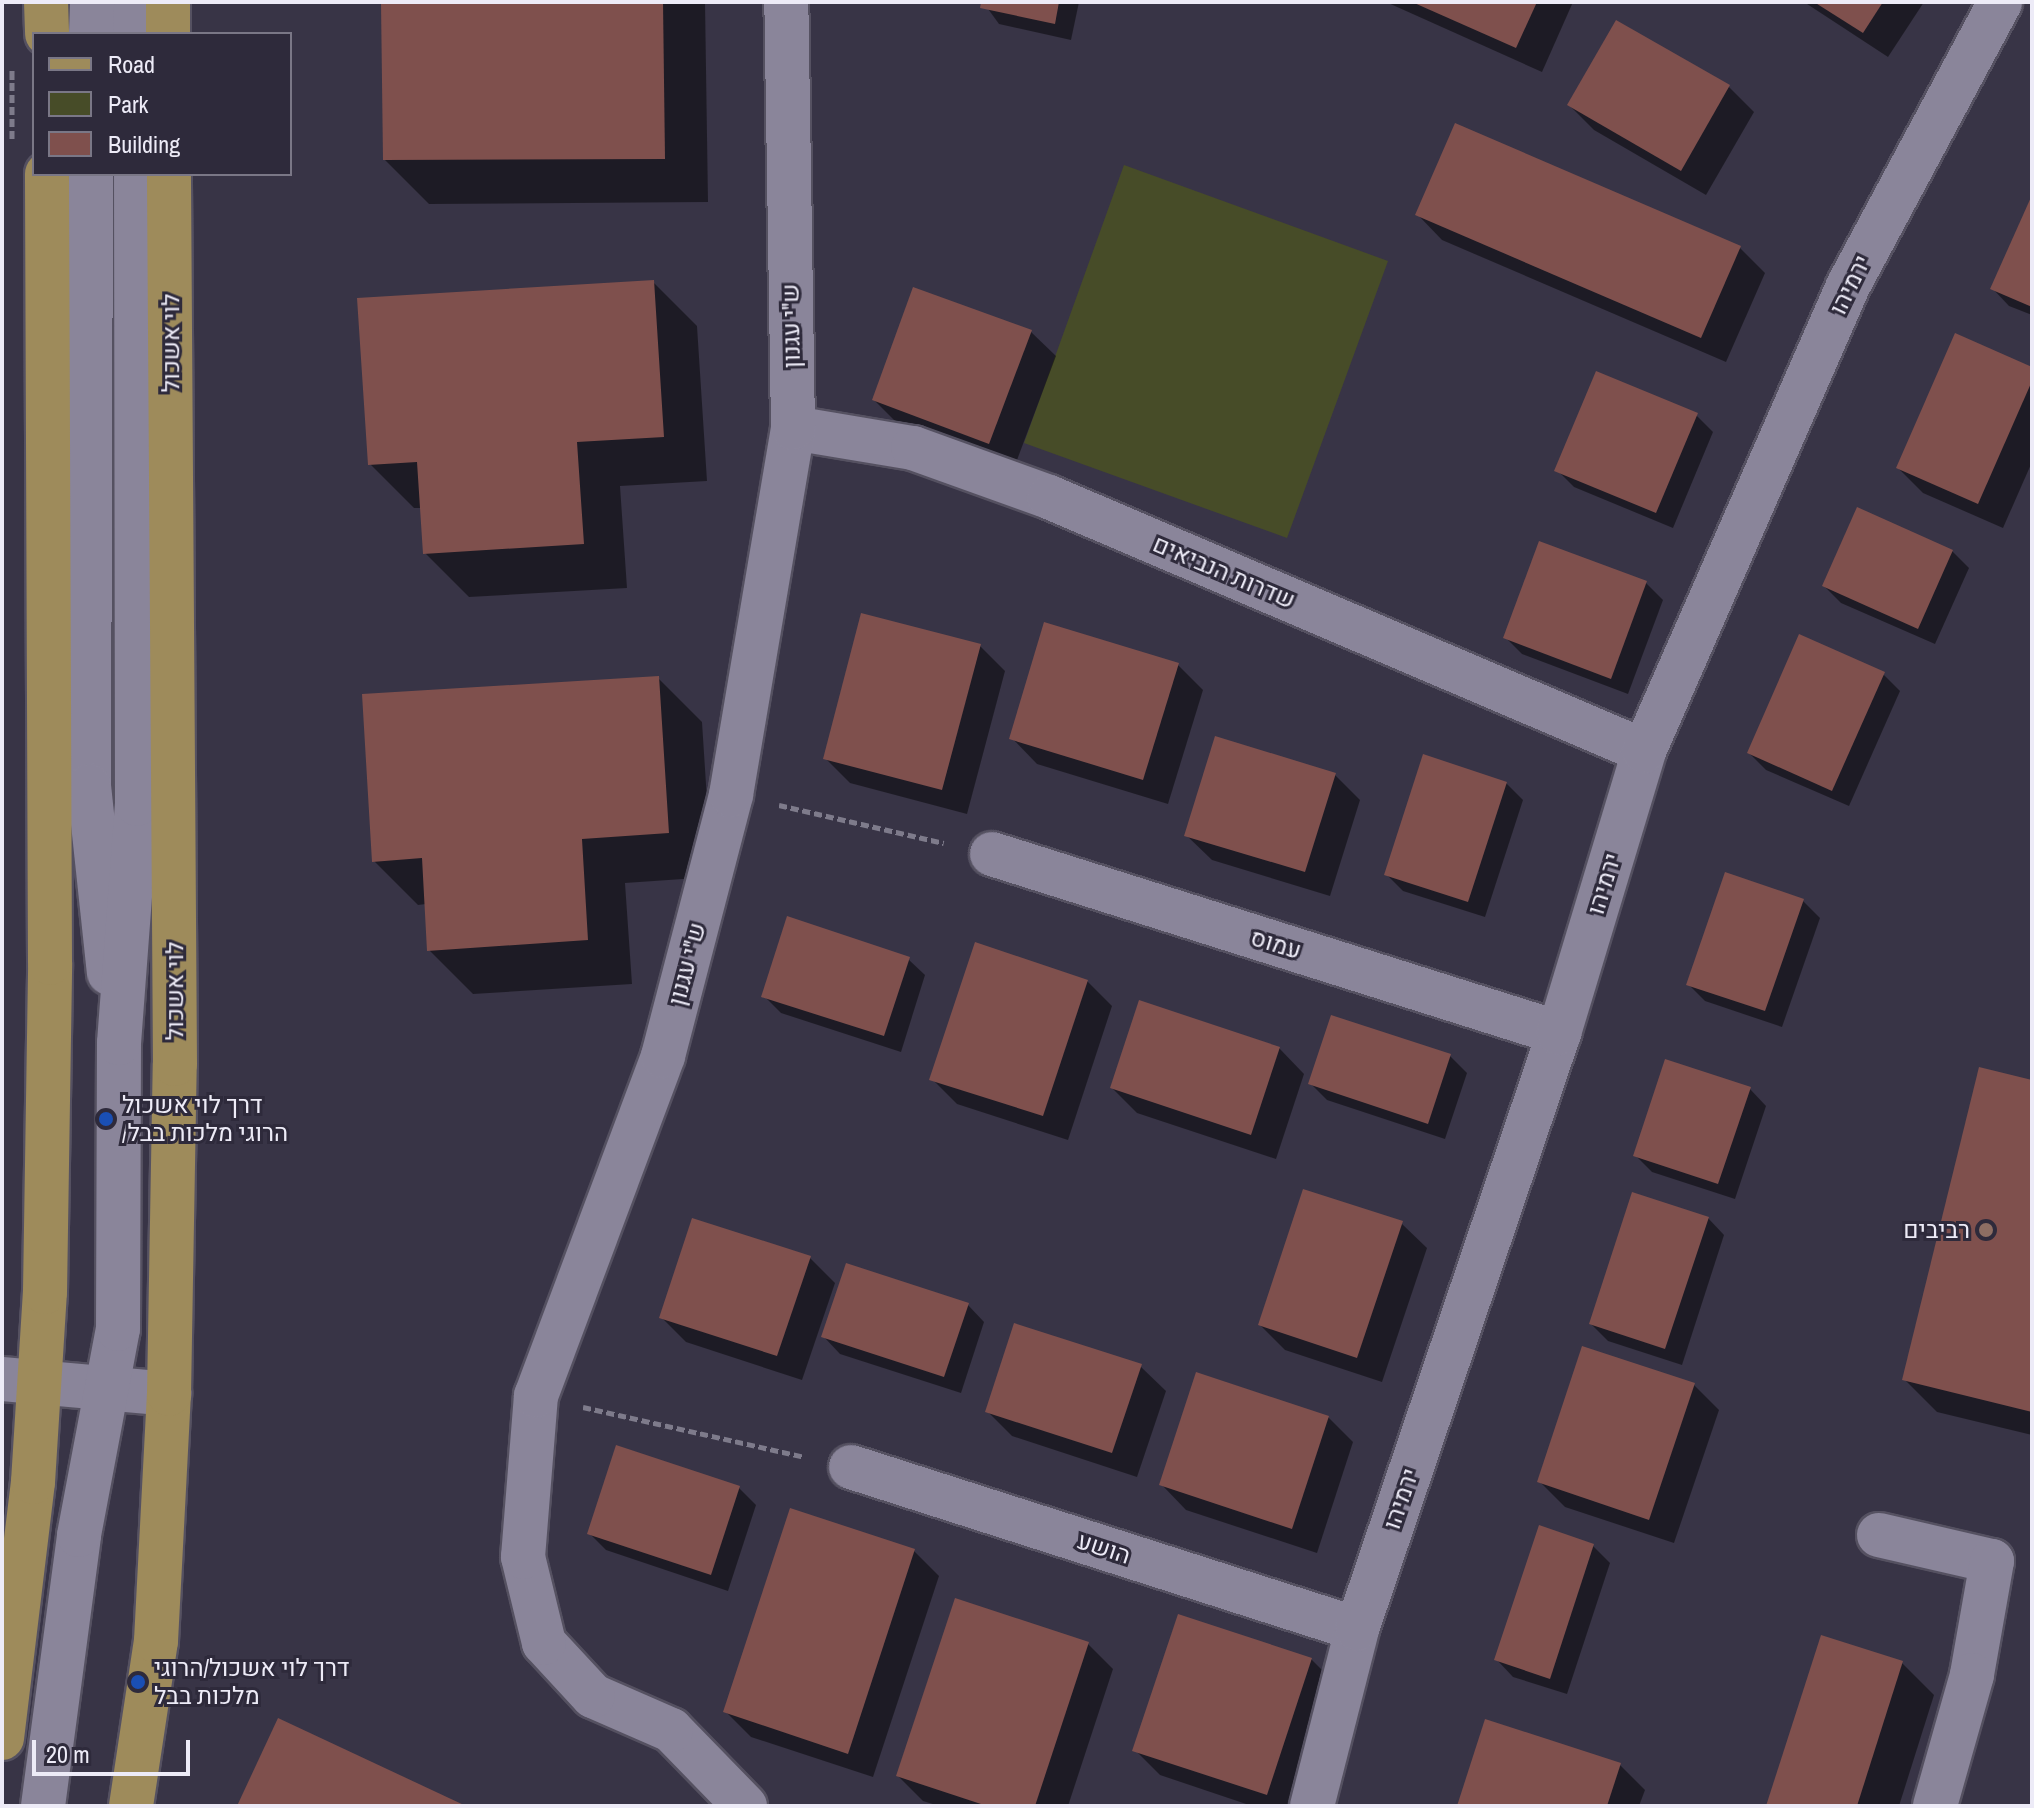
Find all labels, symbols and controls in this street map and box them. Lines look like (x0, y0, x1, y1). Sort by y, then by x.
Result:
legend (32, 32, 292, 176)
text: Road (108, 48, 155, 80)
text: Park (108, 88, 148, 120)
text: Building (108, 128, 180, 160)
street label: ירמיהו (1823, 251, 1877, 319)
street label: ש"י עגנון (776, 283, 806, 369)
street label: לוי אשכול (157, 294, 185, 392)
street label: שדרות הנביאים (1149, 529, 1299, 615)
street label: ירמיהו (1581, 850, 1627, 918)
street label: ש"י עגנון (662, 919, 712, 1009)
street label: עמוס (1247, 923, 1305, 965)
street label: לוי אשכול (161, 942, 189, 1040)
place label: דרך לוי אשכול /הרוגי מלכות בבל (122, 1091, 288, 1147)
marker: דרך לוי אשכול /הרוגי מלכות בבל (97, 1110, 115, 1128)
place label: רביבים (1903, 1216, 1970, 1244)
marker: רביבים (1977, 1221, 1995, 1239)
street label: ירמיהו (1377, 1465, 1425, 1533)
street label: הושע (1074, 1526, 1134, 1570)
place label: דרך לוי אשכול/הרוגי מלכות בבל (154, 1654, 349, 1710)
marker: דרך לוי אשכול/הרוגי מלכות בבל (129, 1673, 147, 1691)
scale bar (36, 1724, 194, 1774)
text: 20 m (46, 1738, 90, 1770)

